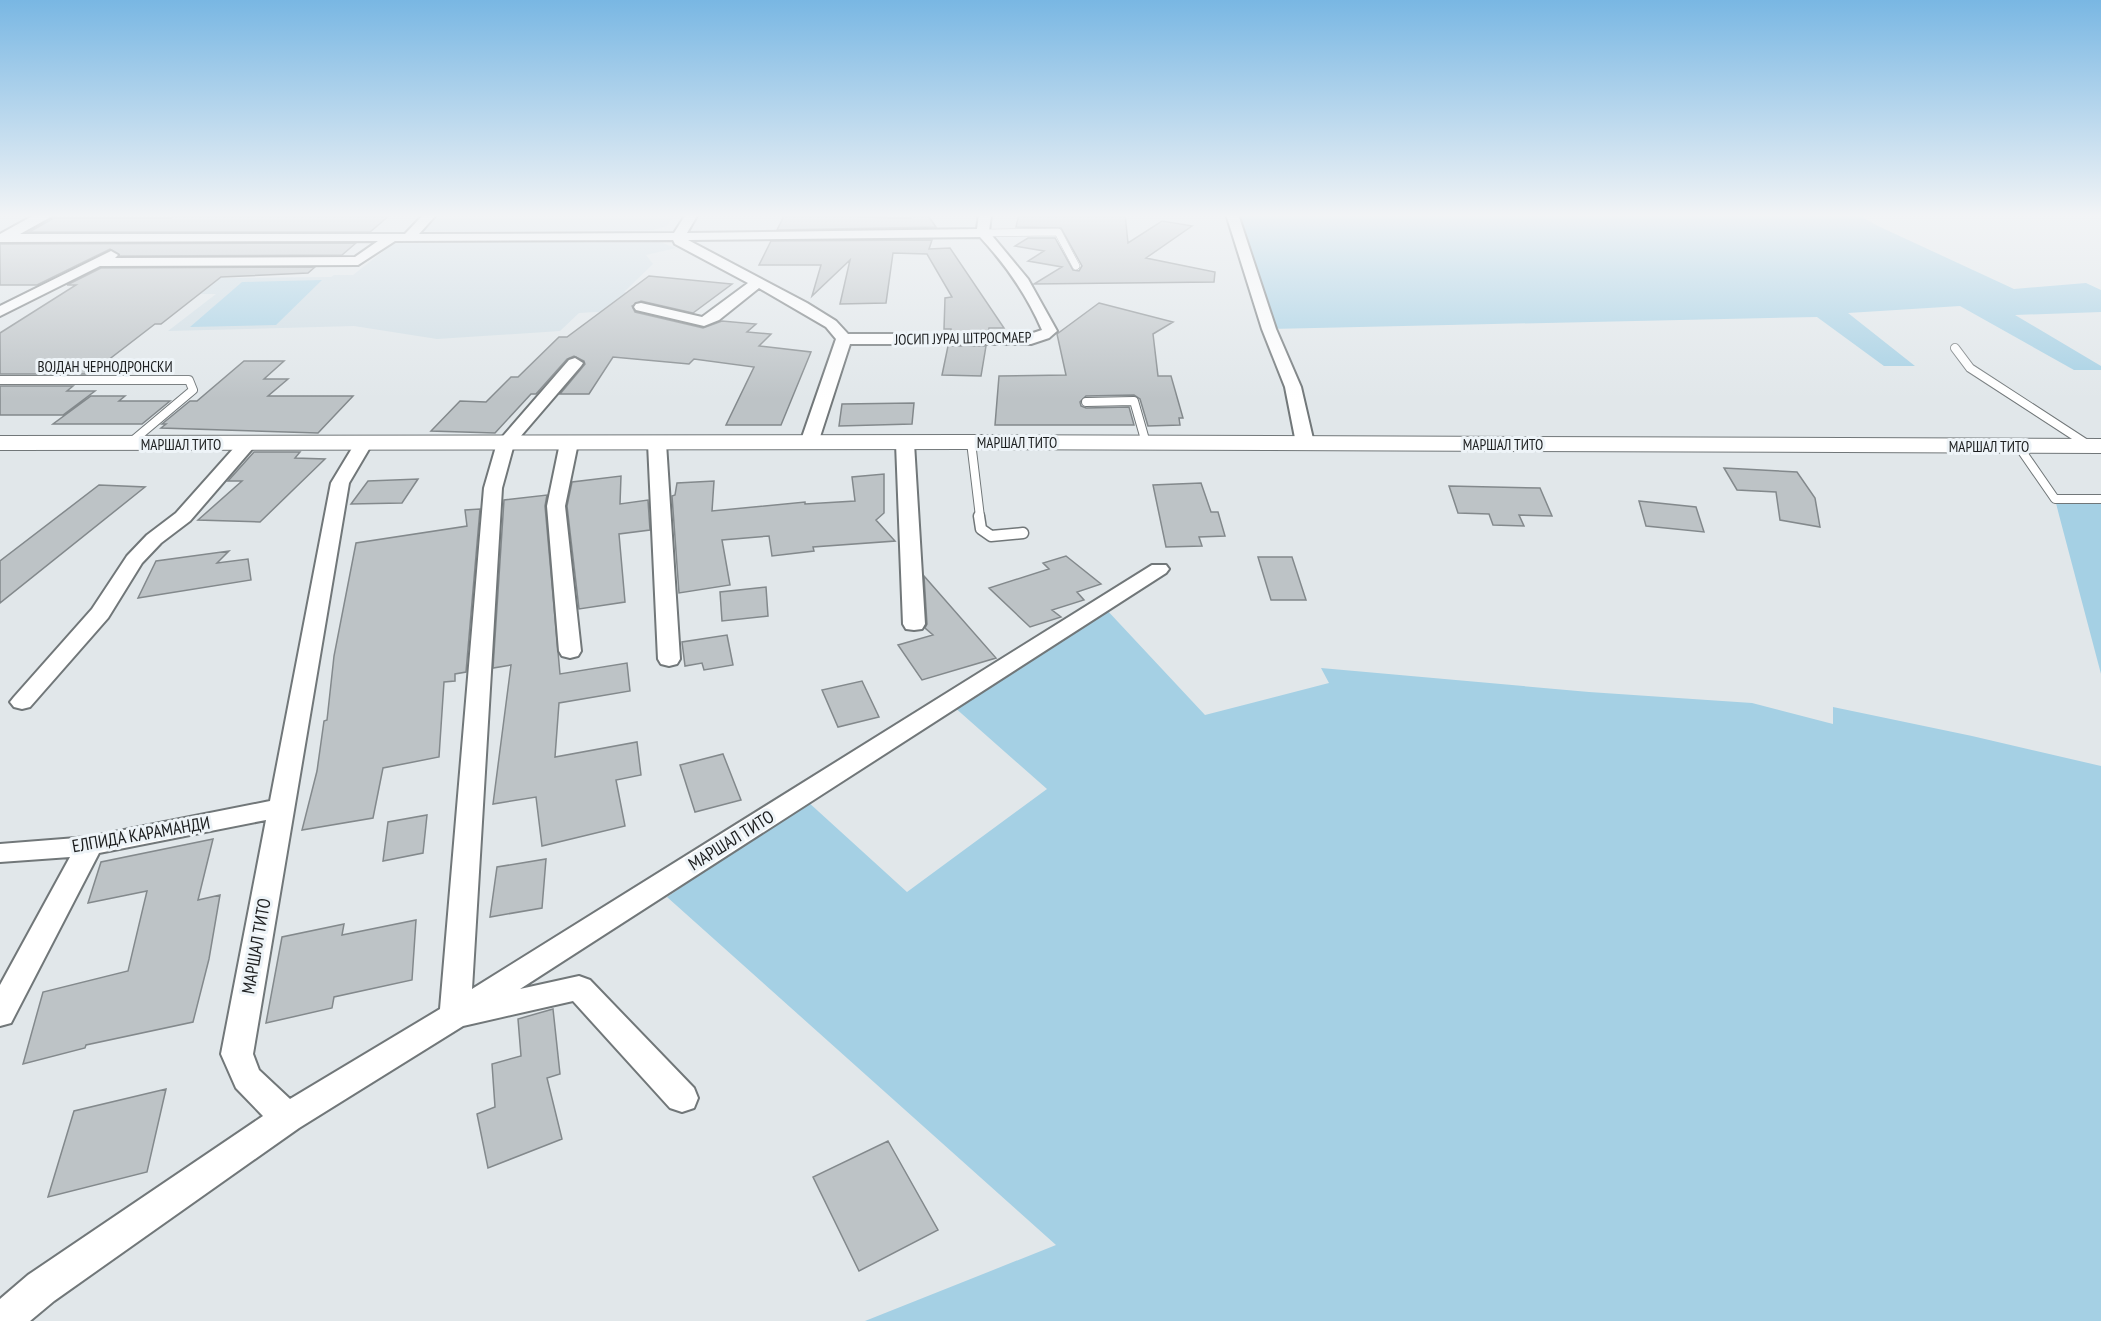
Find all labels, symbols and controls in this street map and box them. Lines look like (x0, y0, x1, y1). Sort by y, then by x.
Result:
street label: ЈОСИП ЈУРАЈ ШТРОСМАЕР (893, 327, 1032, 349)
street label: ВОЈДАН ЧЕРНОДРОНСКИ (37, 357, 173, 376)
street label: МАРШАЛ ТИТО (977, 433, 1057, 452)
street label: МАРШАЛ ТИТО (141, 435, 221, 454)
street label: МАРШАЛ ТИТО (1463, 435, 1543, 454)
street label: МАРШАЛ ТИТО (1949, 437, 2029, 456)
street label: МАРШАЛ ТИТО (684, 805, 778, 875)
street label: ЕЛПИДА КАРАМАНДИ (70, 811, 212, 857)
street label: МАРШАЛ ТИТО (236, 896, 276, 996)

